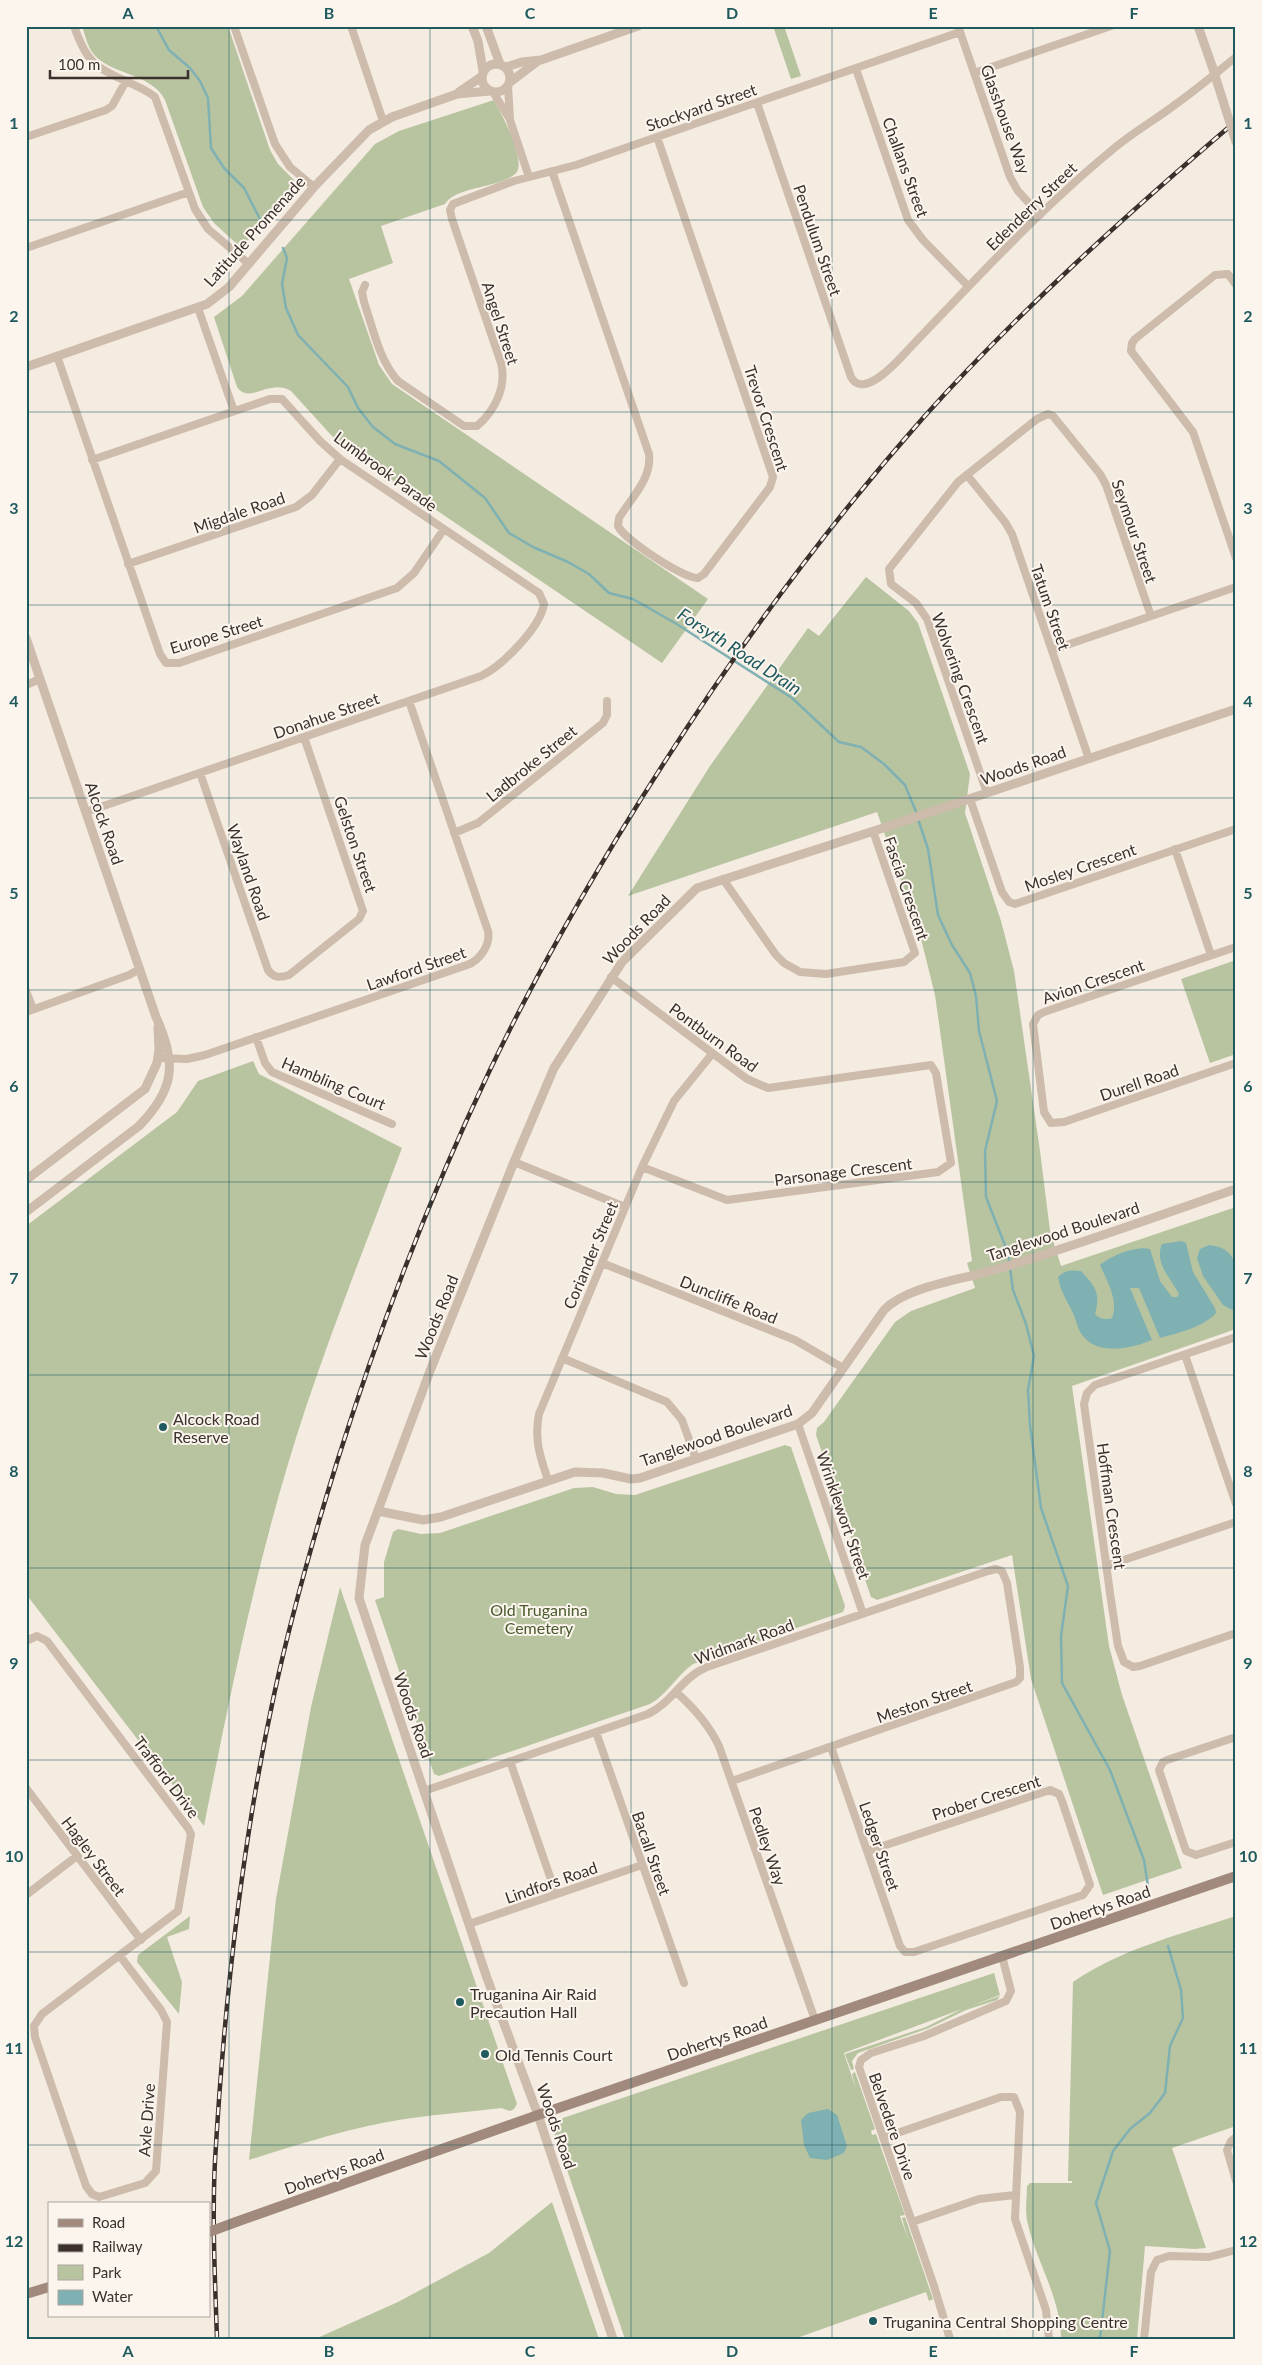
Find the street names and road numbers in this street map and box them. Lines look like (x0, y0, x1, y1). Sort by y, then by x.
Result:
street label: Glasshouse Way (977, 62, 1035, 177)
street label: Stockyard Street (643, 79, 759, 135)
street label: Challans Street (879, 114, 933, 220)
street label: Edenderry Street (982, 158, 1080, 254)
street label: Latitude Promenade (199, 172, 309, 290)
street label: Pendulum Street (790, 182, 846, 298)
street label: Angel Street (479, 279, 523, 367)
street label: Trevor Crescent (741, 363, 793, 474)
street label: Lumbrook Parade (331, 427, 441, 515)
street label: Seymour Street (1108, 477, 1162, 585)
street label: Migdale Road (191, 487, 287, 537)
street label: Tatum Street (1027, 562, 1075, 653)
street label: Wolvering Crescent (928, 610, 994, 746)
street label: Europe Street (167, 611, 265, 657)
street label: Donahue Street (271, 688, 382, 742)
street label: Ladbroke Street (482, 721, 580, 805)
street label: Woods Road (978, 741, 1068, 789)
street label: Alcock Road (82, 779, 128, 867)
street label: Gelston Street (331, 793, 381, 895)
street label: Wayland Road (224, 821, 274, 923)
street label: Fascia Crescent (880, 834, 934, 943)
street label: Mosley Crescent (1022, 839, 1138, 895)
street label: Woods Road (598, 890, 674, 968)
street label: Lawford Street (364, 942, 468, 994)
street label: Avion Crescent (1040, 955, 1147, 1007)
street label: Pontburn Road (666, 998, 762, 1076)
street label: Hambling Court (279, 1053, 389, 1114)
street label: Durell Road (1097, 1060, 1181, 1104)
street label: Parsonage Crescent (773, 1153, 913, 1189)
street label: Tanglewood Boulevard (984, 1197, 1142, 1265)
street label: Coriander Street (559, 1198, 621, 1312)
street label: Duncliffe Road (677, 1271, 781, 1327)
street label: Woods Road (410, 1272, 462, 1362)
street label: Tanglewood Boulevard (638, 1400, 794, 1470)
street label: Hoffman Crescent (1094, 1441, 1130, 1571)
street label: Wrinklewort Street (813, 1449, 875, 1582)
street label: Widmark Road (692, 1614, 796, 1668)
street label: Woods Road (390, 1670, 438, 1760)
street label: Meston Street (874, 1676, 975, 1726)
street label: Trafford Drive (130, 1732, 204, 1822)
street label: Prober Crescent (929, 1770, 1043, 1823)
street label: Ledger Street (856, 1799, 904, 1893)
street label: Pedley Way (746, 1804, 791, 1889)
street label: Bacall Street (629, 1809, 675, 1898)
street label: Hagley Street (58, 1813, 130, 1900)
street label: Lindfors Road (502, 1857, 600, 1907)
street label: Dohertys Road (1047, 1881, 1153, 1933)
street label: Dohertys Road (664, 2012, 770, 2064)
street label: Belvedere Drive (866, 2070, 920, 2182)
street label: Woods Road (533, 2081, 581, 2171)
street label: Axle Drive (134, 2083, 158, 2157)
street label: Dohertys Road (282, 2144, 386, 2198)

